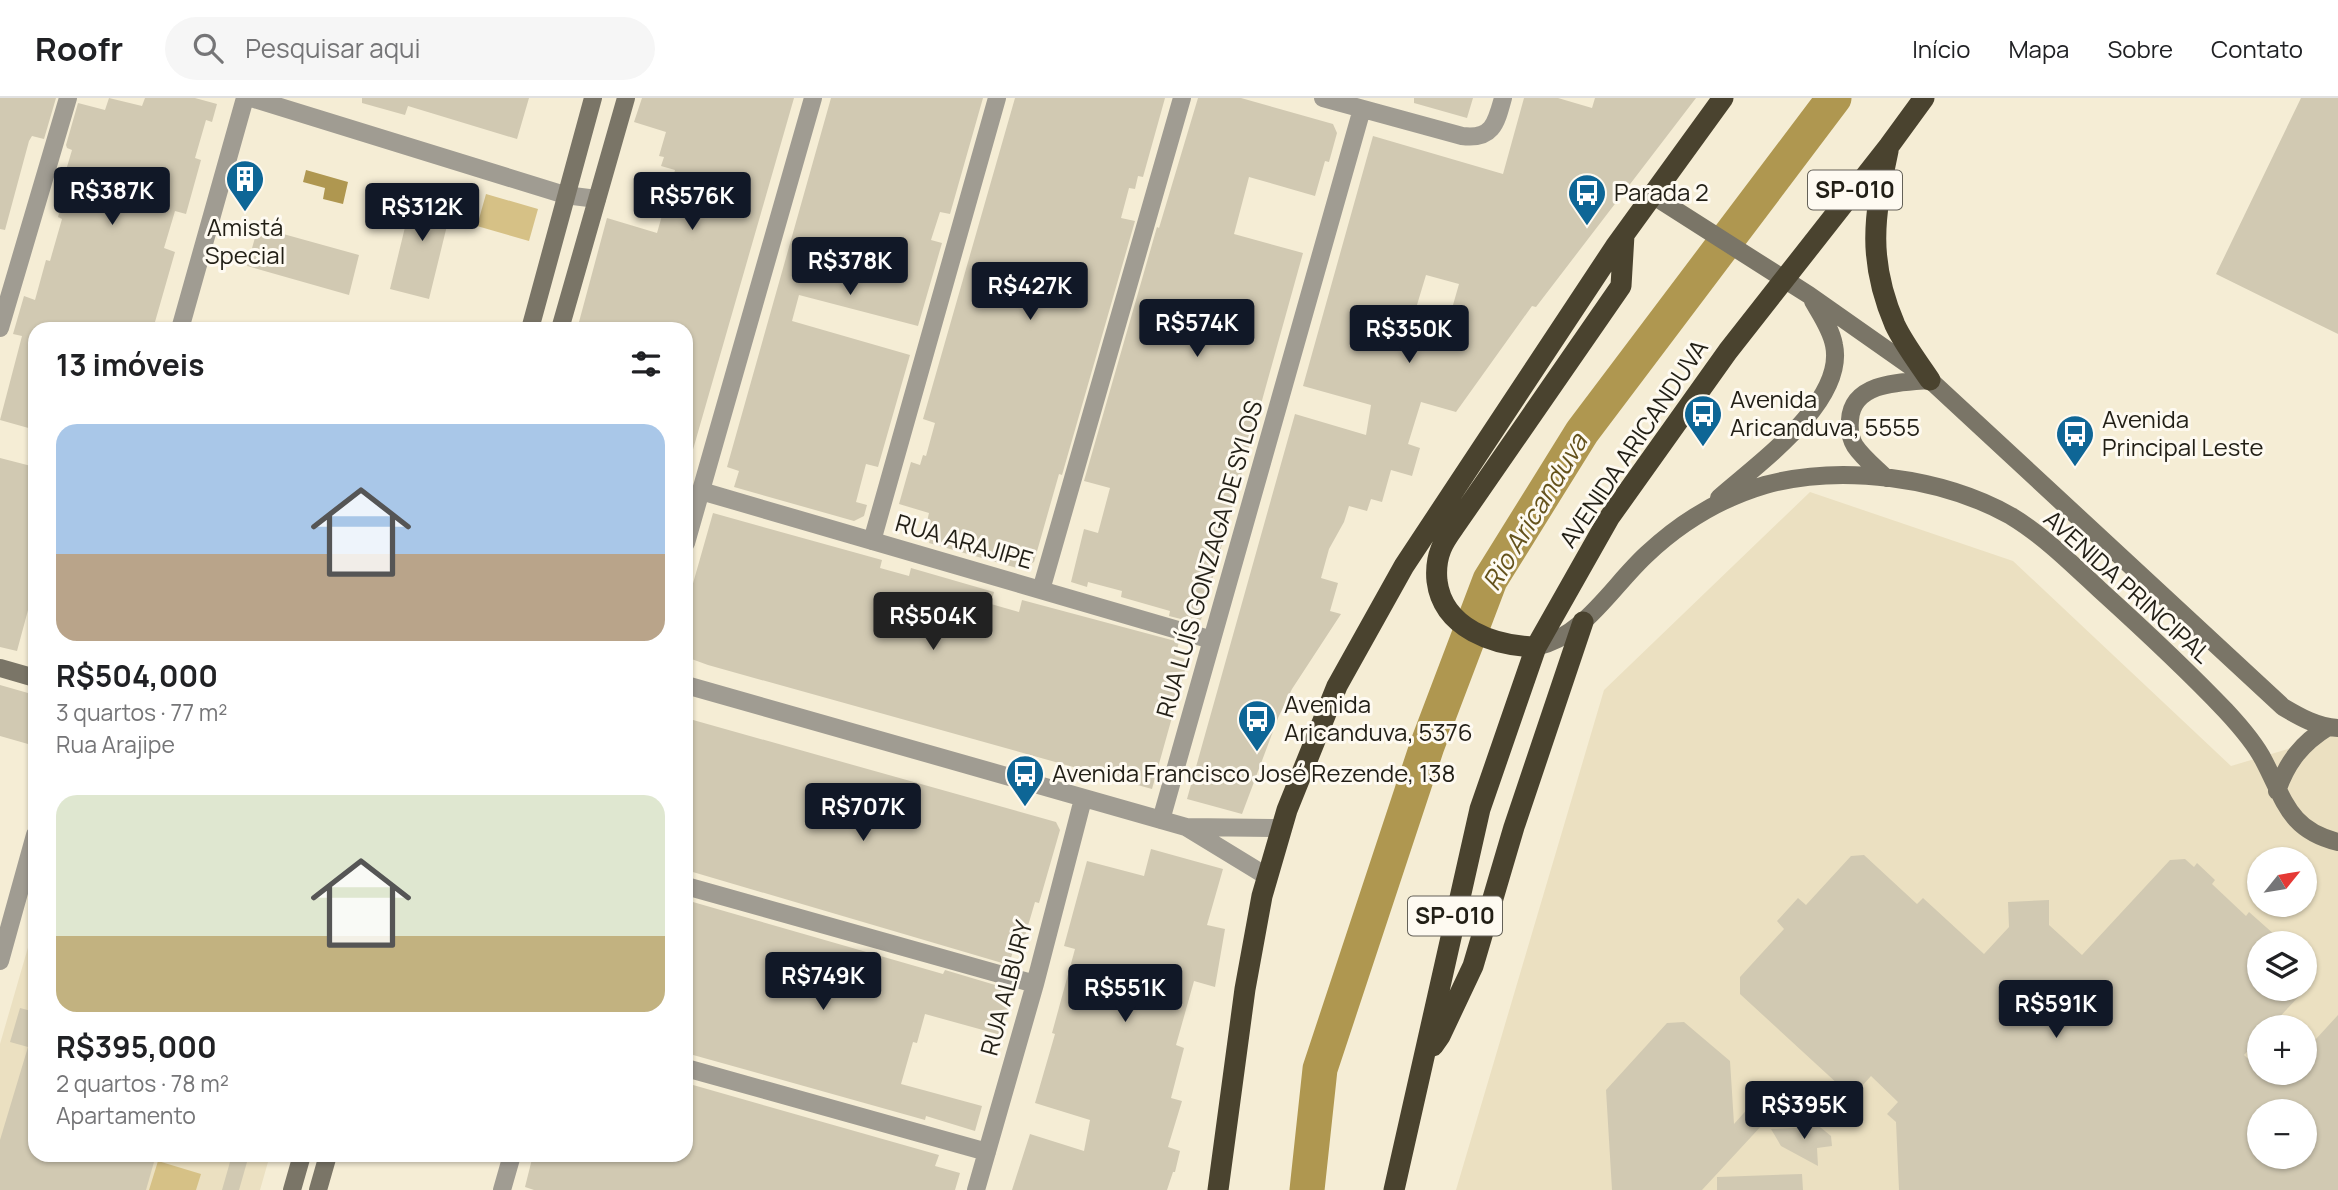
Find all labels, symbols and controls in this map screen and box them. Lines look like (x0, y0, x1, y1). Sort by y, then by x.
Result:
search box (165, 17, 655, 80)
text: Roofr (35, 26, 123, 71)
icon: search (189, 29, 227, 67)
text: Pesquisar aqui (245, 30, 421, 66)
text: Início (1912, 32, 1970, 65)
text: Mapa (2008, 32, 2069, 65)
text: Sobre (2107, 32, 2173, 65)
text: Contato (2211, 32, 2303, 65)
building icon: Amistá Special (224, 158, 266, 213)
pin: R$387K (55, 167, 169, 227)
road number: SP-010 (1808, 170, 1902, 209)
pin: R$576K (635, 172, 749, 232)
bus stop icon: Parada 2 (1566, 172, 1608, 227)
text: R$387K (70, 174, 154, 206)
place label: Parada 2 (1614, 175, 1709, 208)
text: R$576K (650, 179, 734, 211)
pin: R$312K (365, 184, 479, 243)
text: R$312K (381, 190, 463, 222)
place label: Amistá Special (205, 210, 285, 271)
pin: R$378K (793, 238, 907, 297)
text: R$378K (808, 244, 892, 276)
pin: R$427K (973, 262, 1087, 322)
text: R$427K (988, 269, 1072, 301)
pin: R$574K (1140, 300, 1254, 359)
text: R$574K (1155, 306, 1239, 338)
pin: R$350K (1352, 306, 1466, 365)
text: R$350K (1366, 312, 1452, 344)
street label: AVENIDA ARICANDUVA (1551, 333, 1715, 554)
text: 13 imóveis (56, 344, 204, 385)
icon: filters (627, 345, 665, 383)
place label: Avenida Aricanduva, 5555 (1730, 382, 1920, 443)
bus stop icon: Avenida Aricanduva, 5555 (1682, 393, 1724, 448)
street label: RUA LUÍS GONZAGA DE SYLOS (1147, 396, 1270, 721)
place label: Avenida Principal Leste (2102, 402, 2263, 463)
bus stop icon: Avenida Principal Leste (2054, 413, 2096, 468)
water label: Rio Aricanduva (1473, 425, 1596, 597)
icon: home (298, 469, 424, 595)
street label: AVENIDA PRINCIPAL (2037, 502, 2219, 670)
street label: RUA ARAJIPE (892, 505, 1037, 576)
pin: R$504K (876, 592, 990, 652)
text: R$504K (889, 599, 977, 631)
text: R$504,000 (56, 655, 218, 696)
place label: Avenida Aricanduva, 5376 (1284, 687, 1473, 748)
text: 3 quartos · 77 m² (56, 696, 227, 728)
bus stop icon: Avenida Aricanduva, 5376 (1236, 698, 1278, 753)
text: Rua Arajipe (56, 728, 175, 760)
bus stop icon: Avenida Francisco José Rezende, 138 (1004, 753, 1046, 808)
place label: Avenida Francisco José Rezende, 138 (1052, 756, 1456, 789)
pin: R$707K (806, 784, 920, 843)
text: R$707K (821, 790, 905, 822)
icon: home (298, 840, 424, 966)
north arrow (2247, 847, 2317, 917)
map controls (2247, 847, 2317, 1169)
road number: SP-010 (1408, 896, 1502, 936)
street label: RUA ALBURY (972, 916, 1040, 1059)
button: layers (2247, 931, 2317, 1001)
pin: R$749K (766, 953, 880, 1012)
text: R$749K (781, 959, 865, 991)
pin: R$551K (1068, 964, 1182, 1024)
text: R$551K (1084, 971, 1166, 1003)
pin: R$591K (1999, 981, 2113, 1040)
text: R$591K (2015, 987, 2097, 1019)
button: + (2247, 1015, 2317, 1085)
text: R$395,000 (56, 1026, 217, 1067)
text: 2 quartos · 78 m² (56, 1067, 229, 1099)
pin: R$395K (1747, 1082, 1861, 1141)
text: R$395K (1761, 1088, 1847, 1120)
text: Apartamento (56, 1099, 196, 1131)
button: − (2247, 1099, 2317, 1169)

